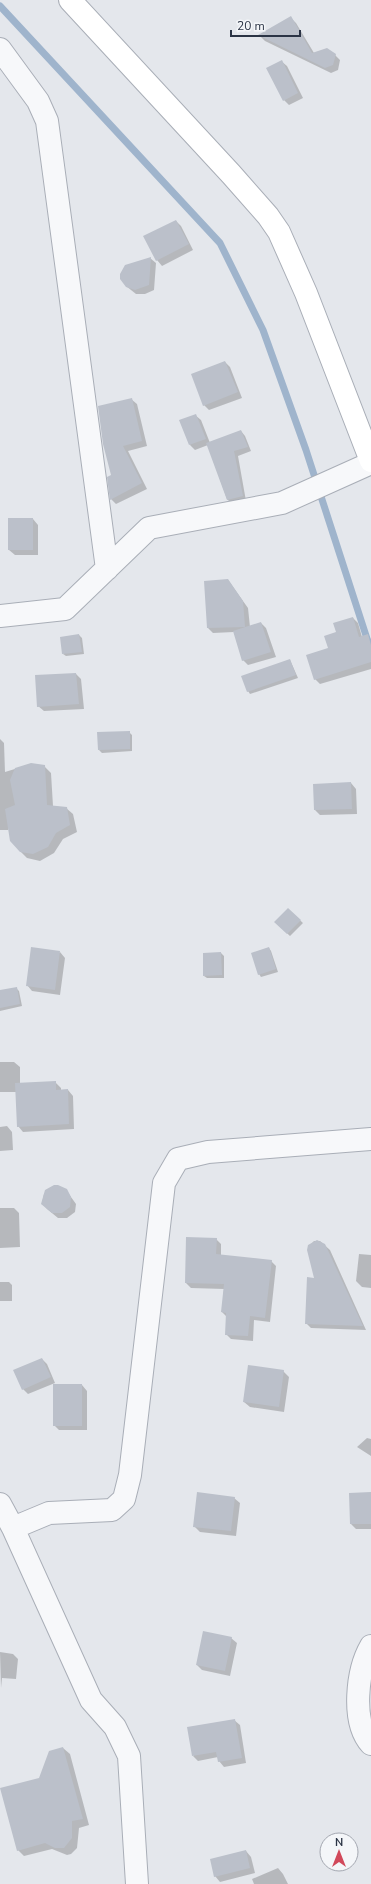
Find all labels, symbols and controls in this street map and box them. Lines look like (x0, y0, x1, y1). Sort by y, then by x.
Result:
scale bar (231, 12, 300, 38)
text: 20 m (237, 18, 265, 34)
north arrow (319, 1832, 359, 1872)
text: N (335, 1835, 343, 1850)

